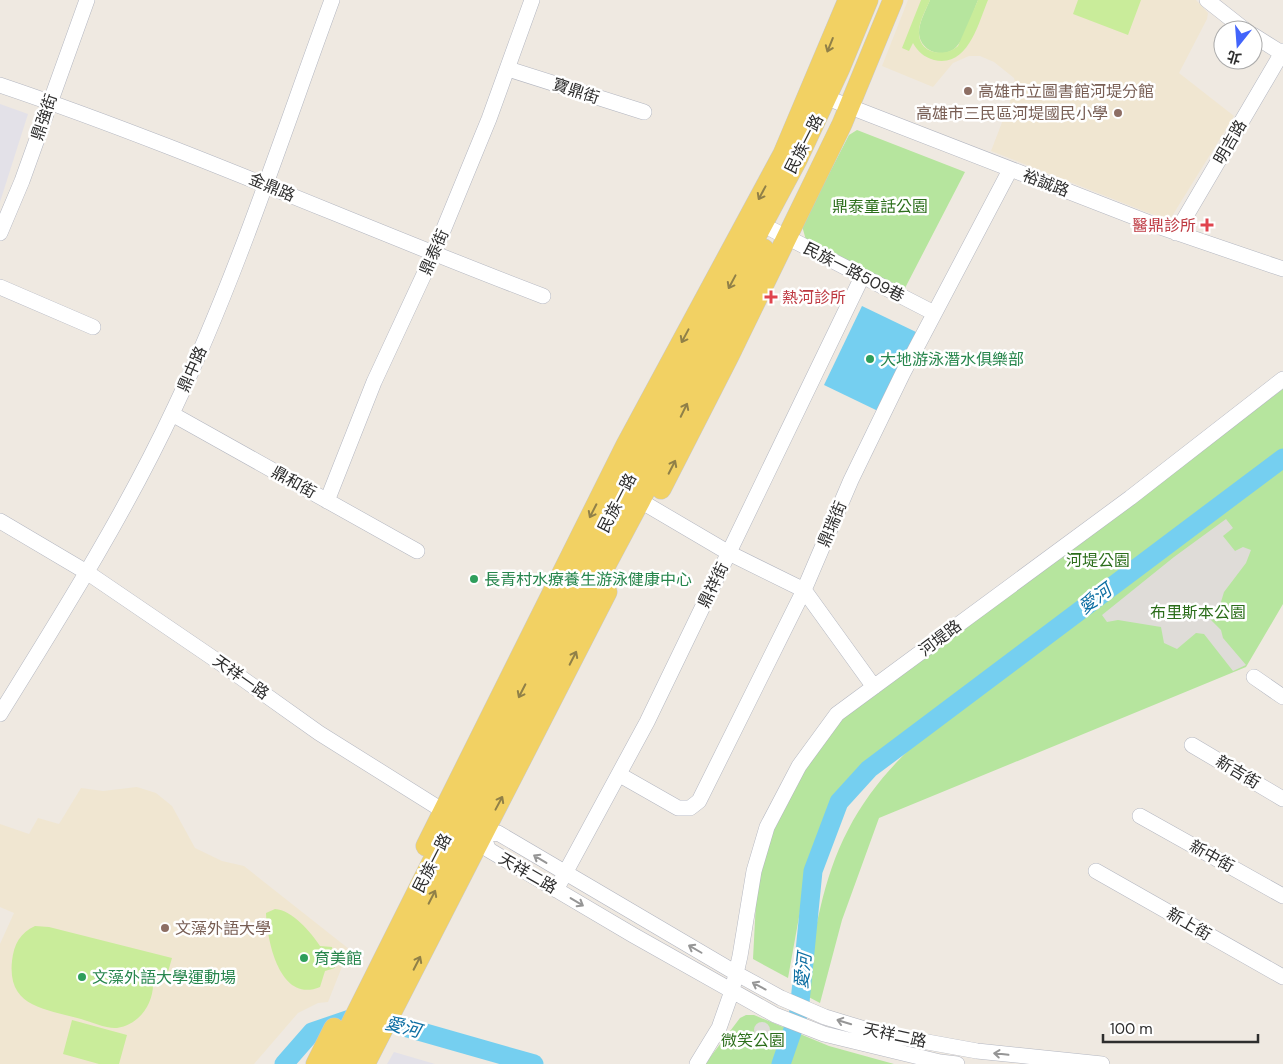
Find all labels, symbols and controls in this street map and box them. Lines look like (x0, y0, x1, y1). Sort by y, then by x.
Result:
north arrow (1213, 20, 1263, 70)
one-way arrow (824, 37, 834, 52)
text: 北 (1225, 47, 1244, 68)
street label: 寶鼎街 (550, 74, 602, 108)
place label: 高雄市立圖書館河堤分館 (978, 81, 1154, 102)
marker: 高雄市立圖書館河堤分館 (962, 85, 974, 97)
street label: 鼎強街 (26, 91, 62, 143)
place label: 高雄市三民區河堤國民小學 (916, 103, 1108, 124)
marker: 高雄市三民區河堤國民小學 (1112, 107, 1124, 119)
street label: 民族一路 (780, 111, 828, 177)
street label: 明吉路 (1209, 116, 1251, 168)
street label: 裕誠路 (1020, 165, 1072, 201)
street label: 金鼎路 (246, 168, 298, 206)
one-way arrow (757, 185, 767, 200)
park label: 鼎泰童話公園 (832, 196, 928, 217)
place label: 醫鼎診所 (1132, 215, 1196, 236)
marker: 醫鼎診所 (1200, 218, 1214, 232)
street label: 鼎泰街 (415, 226, 453, 278)
street label: 民族一路509巷 (800, 238, 908, 306)
one-way arrow (726, 274, 736, 288)
place label: 熱河診所 (782, 287, 846, 308)
marker: 熱河診所 (764, 290, 778, 304)
one-way arrow (679, 328, 689, 342)
street label: 鼎中路 (173, 343, 211, 395)
place label: 大地游泳潛水俱樂部 (880, 349, 1024, 370)
marker: 大地游泳潛水俱樂部 (864, 353, 876, 365)
one-way arrow (679, 403, 689, 418)
one-way arrow (668, 460, 677, 475)
street label: 鼎和街 (268, 461, 320, 503)
street label: 民族一路 (593, 470, 641, 536)
street label: 鼎瑞街 (813, 498, 851, 550)
one-way arrow (588, 503, 597, 518)
park label: 河堤公園 (1066, 550, 1130, 571)
street label: 鼎祥街 (693, 559, 733, 611)
place label: 長青村水療養生游泳健康中心 (484, 569, 692, 590)
marker: 長青村水療養生游泳健康中心 (468, 573, 480, 585)
water label: 愛河 (1073, 577, 1119, 619)
park label: 布里斯本公園 (1150, 602, 1246, 623)
street label: 河堤路 (915, 615, 965, 661)
street label: 天祥一路 (209, 650, 273, 704)
one-way arrow (569, 651, 578, 666)
one-way arrow (517, 683, 526, 698)
street label: 新吉街 (1212, 751, 1264, 793)
one-way arrow (494, 795, 504, 810)
street label: 民族一路 (408, 830, 456, 896)
street label: 新中街 (1186, 835, 1238, 877)
street label: 天祥二路 (495, 848, 561, 898)
one-way arrow (533, 853, 547, 863)
one-way arrow (427, 889, 437, 904)
one-way arrow (569, 897, 583, 907)
street label: 新上街 (1163, 903, 1215, 945)
place label: 文藻外語大學 (175, 918, 271, 939)
marker: 文藻外語大學 (159, 922, 171, 934)
one-way arrow (688, 944, 703, 954)
place label: 育美館 (314, 948, 362, 969)
water label: 愛河 (789, 949, 817, 990)
marker: 育美館 (298, 952, 310, 964)
one-way arrow (413, 956, 422, 971)
place label: 文藻外語大學運動場 (92, 967, 236, 988)
marker: 文藻外語大學運動場 (76, 971, 88, 983)
one-way arrow (752, 981, 767, 990)
water label: 愛河 (383, 1011, 426, 1044)
scale bar (1103, 1012, 1258, 1044)
one-way arrow (836, 1017, 852, 1027)
street label: 天祥二路 (862, 1018, 928, 1052)
text: 100 m (1110, 1019, 1153, 1039)
park label: 微笑公園 (721, 1030, 785, 1051)
one-way arrow (993, 1049, 1009, 1059)

